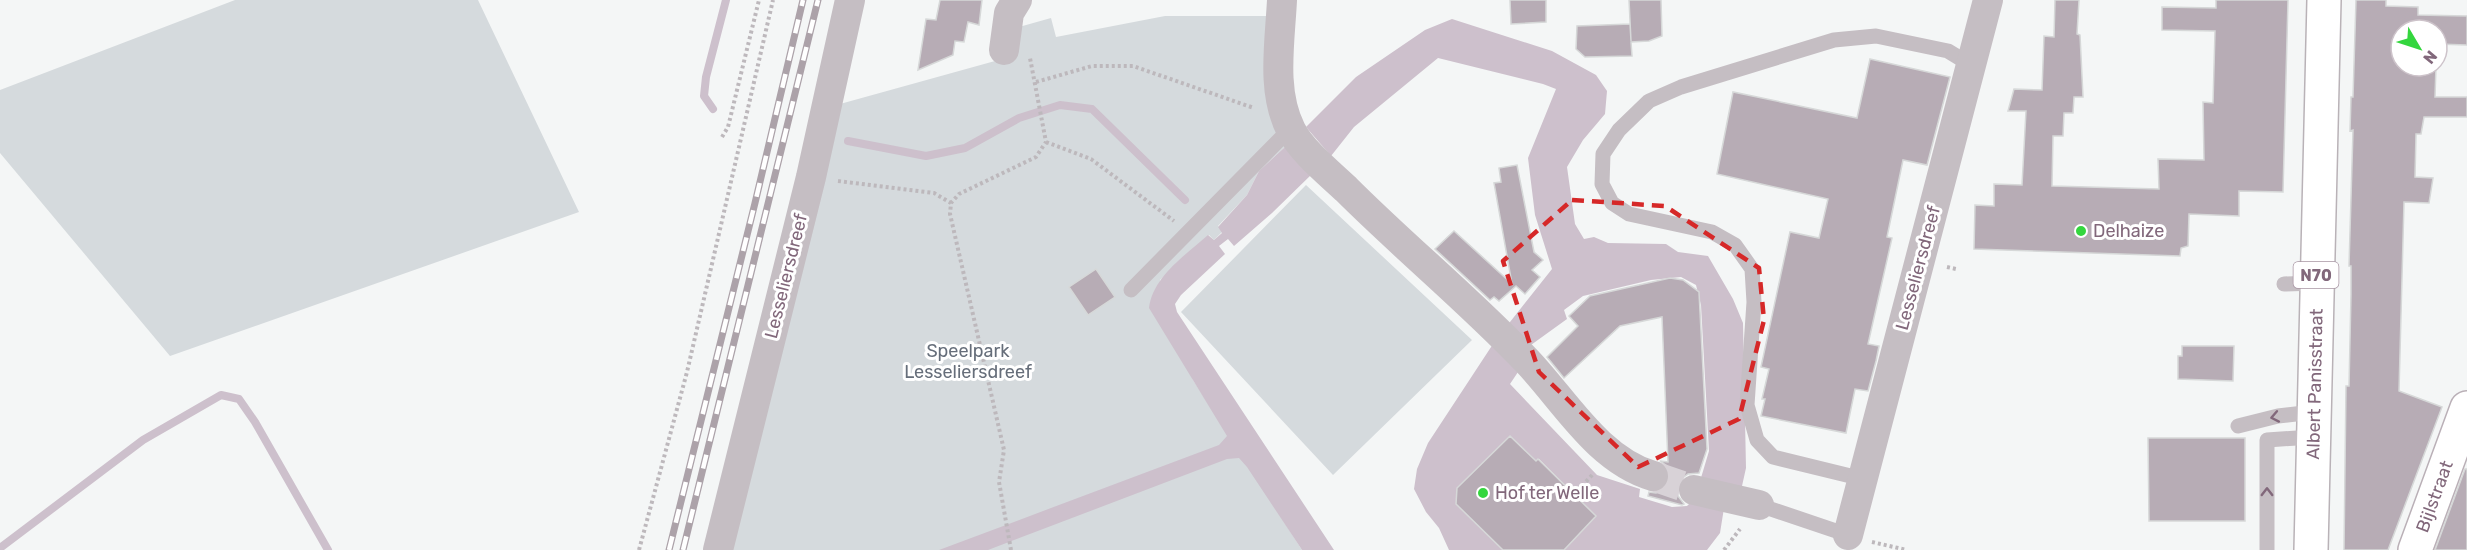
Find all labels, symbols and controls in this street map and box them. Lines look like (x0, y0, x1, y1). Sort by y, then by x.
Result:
north arrow (2389, 18, 2449, 78)
text: N (2419, 47, 2441, 68)
street label: Lesseliersdreef (1891, 203, 1945, 333)
street label: Lesseliersdreef (760, 211, 812, 341)
place label: Delhaize (2093, 220, 2164, 242)
marker: Delhaize (2074, 224, 2088, 238)
road number: N70 (2294, 262, 2338, 288)
street label: Albert Panisstraat (2302, 308, 2328, 460)
park label: Speelpark Lesseliersdreef (904, 340, 1032, 383)
one-way arrow (2271, 410, 2281, 423)
street label: Bijlstraat (2411, 457, 2458, 536)
place label: Hof ter Welle (1495, 482, 1599, 504)
marker: Hof ter Welle (1476, 486, 1490, 500)
one-way arrow (2261, 487, 2273, 496)

